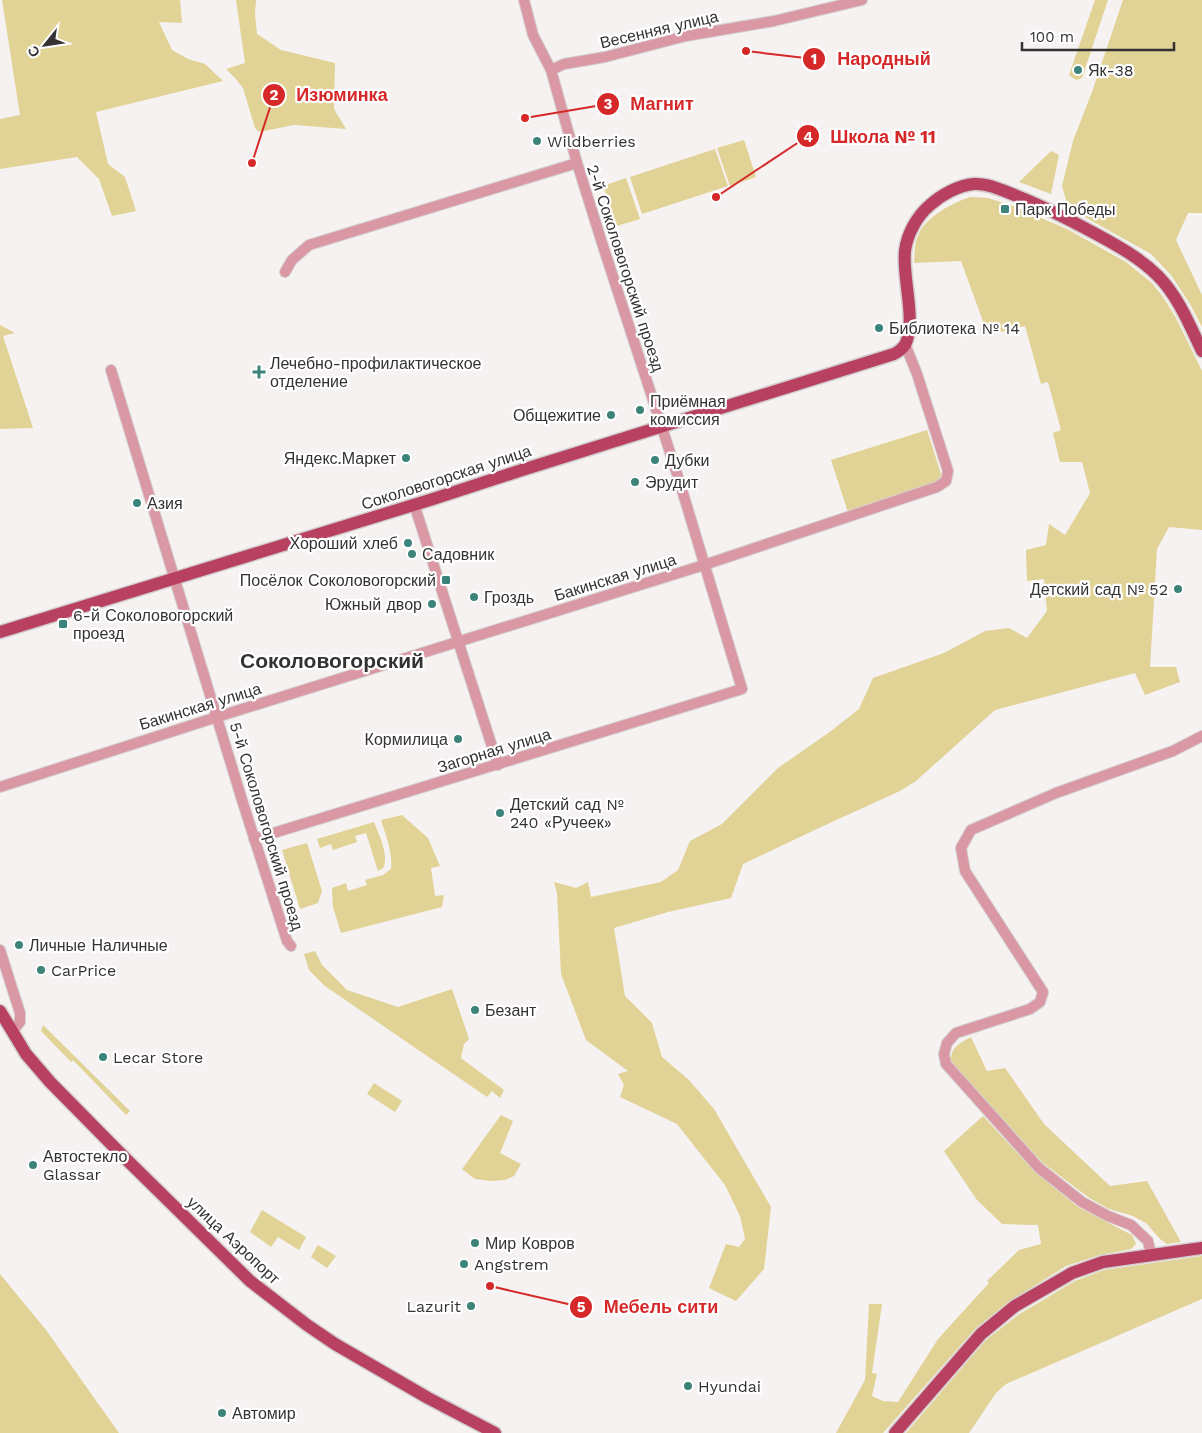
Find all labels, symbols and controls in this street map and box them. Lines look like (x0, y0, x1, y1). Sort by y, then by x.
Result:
street label: Весенняя улица (598, 7, 720, 52)
north arrow (20, 20, 70, 70)
scale bar (1022, 20, 1174, 52)
text: 100 m (1030, 28, 1074, 46)
text: С (24, 43, 43, 60)
callout: Народный (802, 43, 940, 76)
text: Народный (837, 48, 931, 69)
text: 1 (811, 50, 817, 68)
place label: Як-38 (1088, 61, 1134, 80)
marker: Як-38 (1072, 64, 1084, 76)
callout: Изюминка (261, 78, 398, 111)
text: Изюминка (296, 84, 389, 105)
text: 2 (270, 86, 279, 104)
callout: Магнит (595, 88, 704, 121)
text: Магнит (630, 93, 694, 114)
text: 3 (604, 95, 613, 113)
callout: Школа № 11 (795, 120, 946, 153)
text: Школа № 11 (830, 126, 936, 147)
text: 4 (803, 128, 813, 146)
place label: Wildberries (547, 132, 636, 151)
marker: Wildberries (531, 135, 543, 147)
street label: 2-й Соколовогорский проезд (583, 162, 668, 375)
place label: Парк Победы (1015, 200, 1116, 219)
marker: Парк Победы (999, 203, 1011, 215)
place label: Библиотека № 14 (889, 319, 1020, 338)
marker: Библиотека № 14 (873, 322, 885, 334)
place label: Лечебно-профилактическое отделение (270, 354, 482, 391)
marker: Лечебно-профилактическое отделение (252, 365, 266, 379)
place label: Приёмная комиссия (650, 392, 726, 429)
marker: Приёмная комиссия (634, 404, 646, 416)
place label: Общежитие (513, 406, 601, 425)
marker: Общежитие (605, 409, 617, 421)
street label: Соколовогорская улица (359, 441, 534, 514)
place label: Яндекс.Маркет (284, 449, 397, 468)
place label: Дубки (665, 451, 709, 470)
marker: Яндекс.Маркет (400, 452, 412, 464)
marker: Дубки (649, 454, 661, 466)
place label: Эрудит (645, 473, 699, 492)
marker: Эрудит (629, 476, 641, 488)
place label: Азия (147, 494, 183, 513)
marker: Азия (131, 497, 143, 509)
place label: Хороший хлеб (289, 534, 398, 553)
marker: Хороший хлеб (402, 537, 414, 549)
place label: Садовник (422, 545, 495, 564)
marker: Садовник (406, 548, 418, 560)
street label: Бакинская улица (552, 550, 679, 605)
place label: Посёлок Соколовогорский (240, 571, 436, 590)
marker: Посёлок Соколовогорский (440, 574, 452, 586)
place label: Детский сад № 52 (1030, 580, 1168, 599)
marker: Детский сад № 52 (1172, 583, 1184, 595)
place label: Гроздь (484, 588, 534, 607)
marker: Гроздь (468, 591, 480, 603)
place label: Южный двор (325, 595, 422, 614)
marker: Южный двор (426, 598, 438, 610)
place label: 6-й Соколовогорский проезд (73, 606, 233, 643)
marker: 6-й Соколовогорский проезд (57, 618, 69, 630)
district label: Соколовогорский (240, 648, 424, 673)
street label: Бакинская улица (137, 679, 264, 734)
street label: 5-й Соколовогорский проезд (226, 720, 307, 933)
street label: Загорная улица (435, 724, 553, 777)
place label: Кормилица (365, 730, 448, 749)
marker: Кормилица (452, 733, 464, 745)
place label: Детский сад № 240 «Ручеек» (510, 795, 624, 832)
marker: Детский сад № 240 «Ручеек» (494, 807, 506, 819)
place label: Личные Наличные (29, 936, 168, 955)
marker: Личные Наличные (13, 939, 25, 951)
place label: CarPrice (51, 961, 116, 980)
marker: CarPrice (35, 964, 47, 976)
place label: Безант (485, 1001, 537, 1020)
marker: Безант (469, 1004, 481, 1016)
place label: Lecar Store (113, 1048, 203, 1067)
marker: Lecar Store (97, 1051, 109, 1063)
place label: Автостекло Glassar (43, 1147, 128, 1184)
marker: Автостекло Glassar (27, 1159, 39, 1171)
street label: улица Аэропорт (183, 1193, 284, 1289)
place label: Мир Ковров (485, 1234, 575, 1253)
marker: Мир Ковров (469, 1237, 481, 1249)
place label: Angstrem (474, 1255, 549, 1274)
marker: Angstrem (458, 1258, 470, 1270)
callout: Мебель сити (569, 1291, 728, 1324)
text: Мебель сити (604, 1296, 718, 1317)
place label: Lazurit (406, 1297, 461, 1316)
text: 5 (577, 1298, 586, 1316)
marker: Lazurit (465, 1300, 477, 1312)
place label: Hyundai (698, 1377, 761, 1396)
marker: Hyundai (682, 1380, 694, 1392)
place label: Автомир (232, 1404, 296, 1423)
marker: Автомир (216, 1407, 228, 1419)

